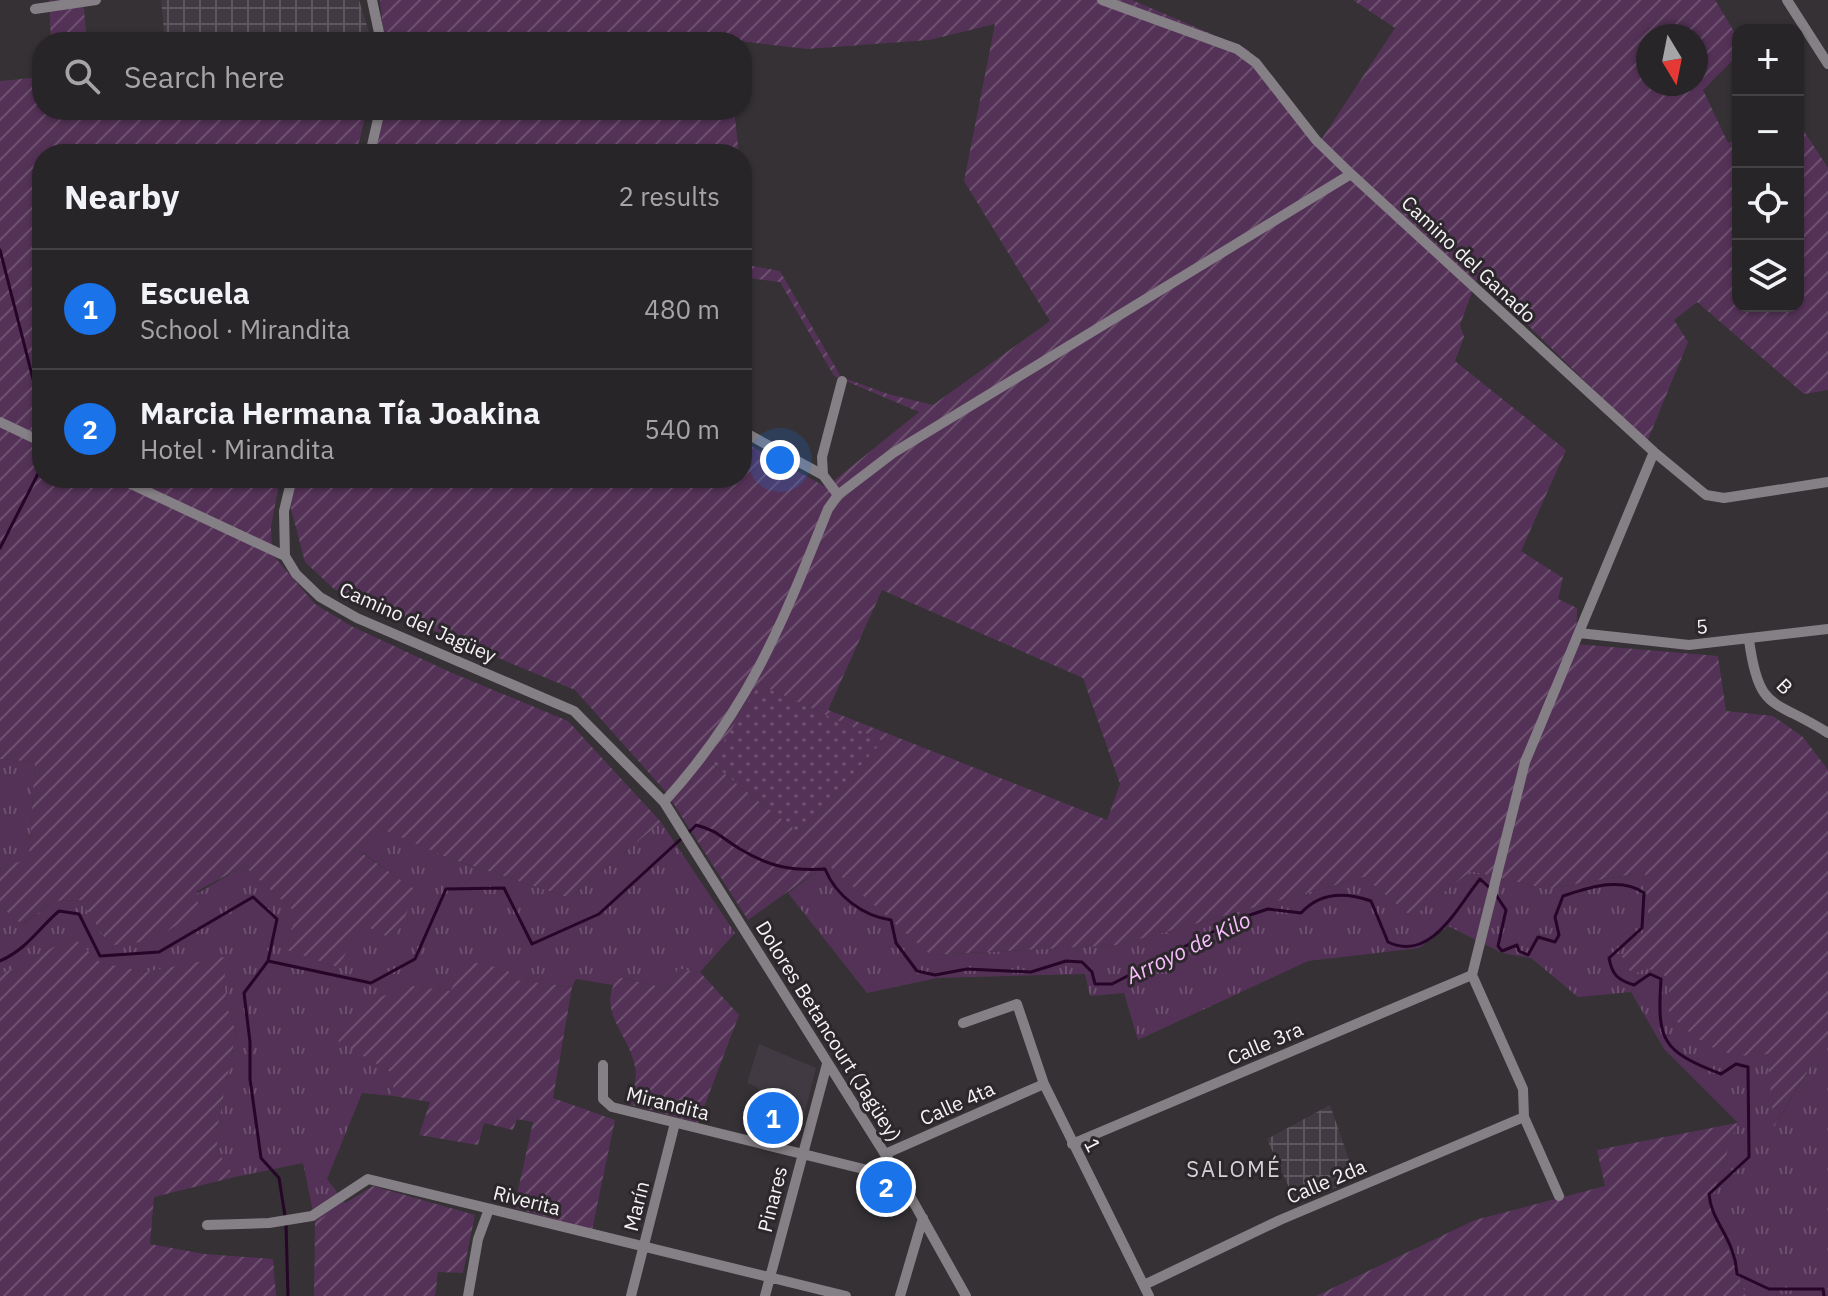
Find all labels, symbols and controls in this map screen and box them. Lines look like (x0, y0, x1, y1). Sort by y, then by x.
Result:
north arrow (1636, 24, 1708, 96)
map controls (1732, 24, 1804, 312)
button: + (1732, 24, 1804, 96)
search box (32, 32, 752, 120)
icon: search (60, 54, 104, 98)
text: Search here (124, 57, 285, 96)
button: − (1732, 96, 1804, 168)
button: locate (1732, 168, 1804, 240)
text: Nearby (64, 174, 179, 218)
text: 2 results (618, 179, 720, 213)
street label: Camino del Ganado (1396, 189, 1542, 329)
button: layers (1732, 240, 1804, 312)
text: Escuela (140, 273, 250, 312)
text: 1 (82, 292, 98, 326)
text: 480 m (644, 292, 720, 326)
text: School · Mirandita (140, 312, 350, 346)
text: Marcia Hermana Tía Joakina (140, 393, 540, 432)
text: 2 (82, 412, 98, 446)
text: 540 m (644, 412, 720, 446)
text: Hotel · Mirandita (140, 432, 334, 466)
your location (760, 440, 800, 480)
street label: Camino del Jagüey (335, 575, 501, 669)
street label: 5 (1695, 612, 1709, 640)
street label: B (1771, 672, 1799, 700)
water label: Arroyo de Kilo (1120, 904, 1255, 990)
street label: Dolores Betancourt (Jagüey) (750, 915, 908, 1147)
street label: Calle 3ra (1223, 1015, 1307, 1071)
street label: Calle 4ta (915, 1074, 999, 1131)
street label: Mirandita (624, 1080, 713, 1126)
pin: 1 (747, 1088, 799, 1148)
street label: 1 (1078, 1134, 1108, 1156)
street label: Calle 2da (1282, 1152, 1370, 1210)
district label: SALOMÉ (1186, 1154, 1282, 1183)
pin: 2 (860, 1157, 912, 1217)
street label: Pinares (751, 1163, 793, 1235)
street label: Marín (617, 1178, 655, 1234)
street label: Riverita (491, 1179, 564, 1221)

